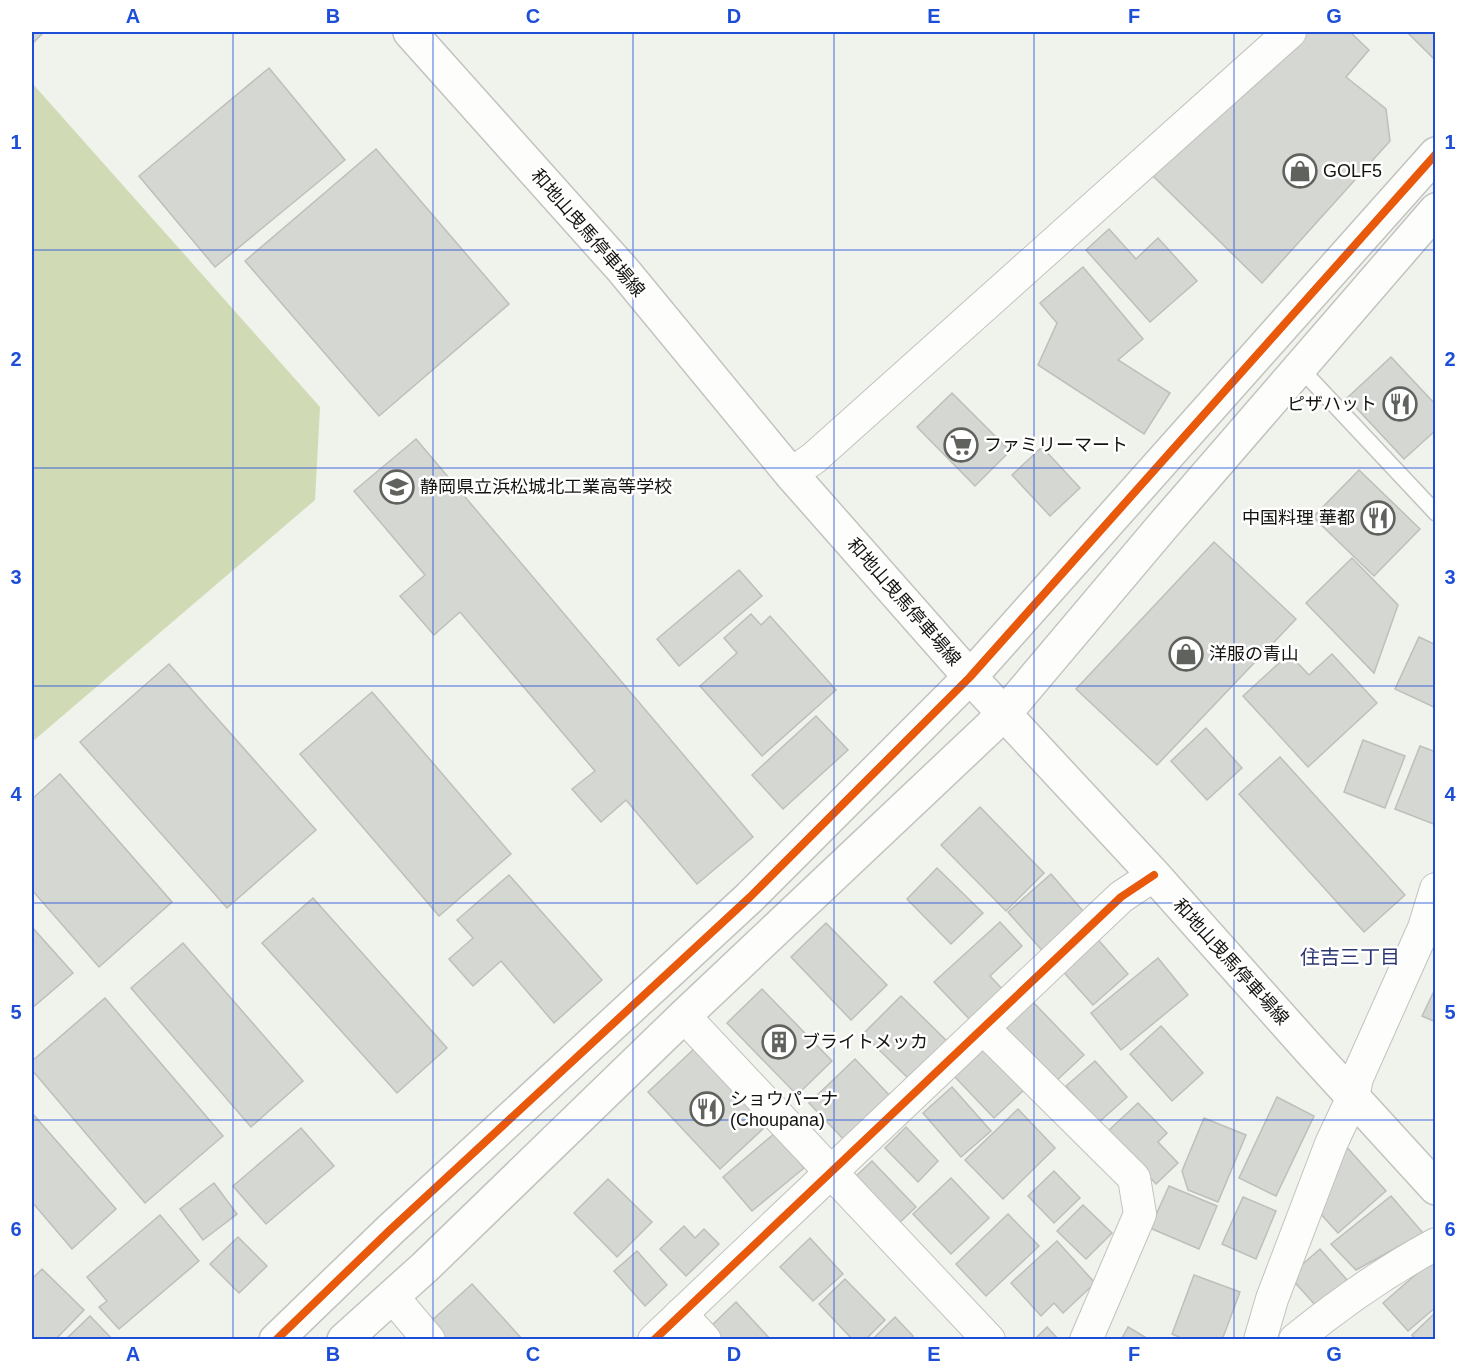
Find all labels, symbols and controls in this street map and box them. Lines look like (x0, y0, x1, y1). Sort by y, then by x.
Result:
text: A (126, 5, 140, 27)
text: B (326, 5, 340, 27)
text: C (526, 5, 540, 27)
text: D (727, 5, 741, 27)
text: E (927, 5, 941, 27)
text: F (1128, 5, 1140, 27)
text: G (1326, 5, 1342, 27)
text: 1 (10, 131, 22, 153)
text: 1 (1444, 131, 1456, 153)
shop icon: GOLF5 (1282, 153, 1318, 189)
place label: GOLF5 (1323, 161, 1382, 181)
street label: 和地山曳馬停車場線 (527, 165, 649, 301)
text: 2 (10, 348, 22, 370)
text: 2 (1444, 348, 1456, 370)
restaurant icon: ピザハット (1382, 386, 1418, 422)
place label: ピザハット (1287, 394, 1377, 414)
supermarket icon: ファミリーマート (943, 427, 979, 463)
place label: ファミリーマート (984, 435, 1128, 455)
school or university icon: 静岡県立浜松城北工業高等学校 (379, 469, 415, 505)
place label: 静岡県立浜松城北工業高等学校 (420, 477, 672, 497)
restaurant icon: 中国料理 華都 (1360, 500, 1396, 536)
place label: 中国料理 華都 (1242, 508, 1355, 528)
street label: 和地山曳馬停車場線 (843, 534, 965, 670)
text: 3 (10, 566, 22, 588)
text: 3 (1444, 566, 1456, 588)
shop icon: 洋服の青山 (1168, 636, 1204, 672)
place label: 洋服の青山 (1209, 644, 1299, 664)
text: 4 (10, 783, 22, 805)
text: 4 (1444, 783, 1456, 805)
street label: 和地山曳馬停車場線 (1169, 895, 1293, 1029)
district label: 住吉三丁目 (1300, 946, 1400, 968)
text: 5 (10, 1001, 22, 1023)
text: 5 (1444, 1001, 1456, 1023)
building icon: ブライトメッカ (761, 1024, 797, 1060)
place label: ブライトメッカ (802, 1032, 928, 1052)
place label: ショウパーナ (Choupana) (730, 1089, 838, 1130)
restaurant icon: ショウパーナ (Choupana) (689, 1091, 725, 1127)
text: 6 (10, 1218, 22, 1240)
text: 6 (1444, 1218, 1456, 1240)
text: A (126, 1343, 140, 1365)
text: B (326, 1343, 340, 1365)
text: C (526, 1343, 540, 1365)
text: D (727, 1343, 741, 1365)
text: E (927, 1343, 941, 1365)
text: F (1128, 1343, 1140, 1365)
text: G (1326, 1343, 1342, 1365)

